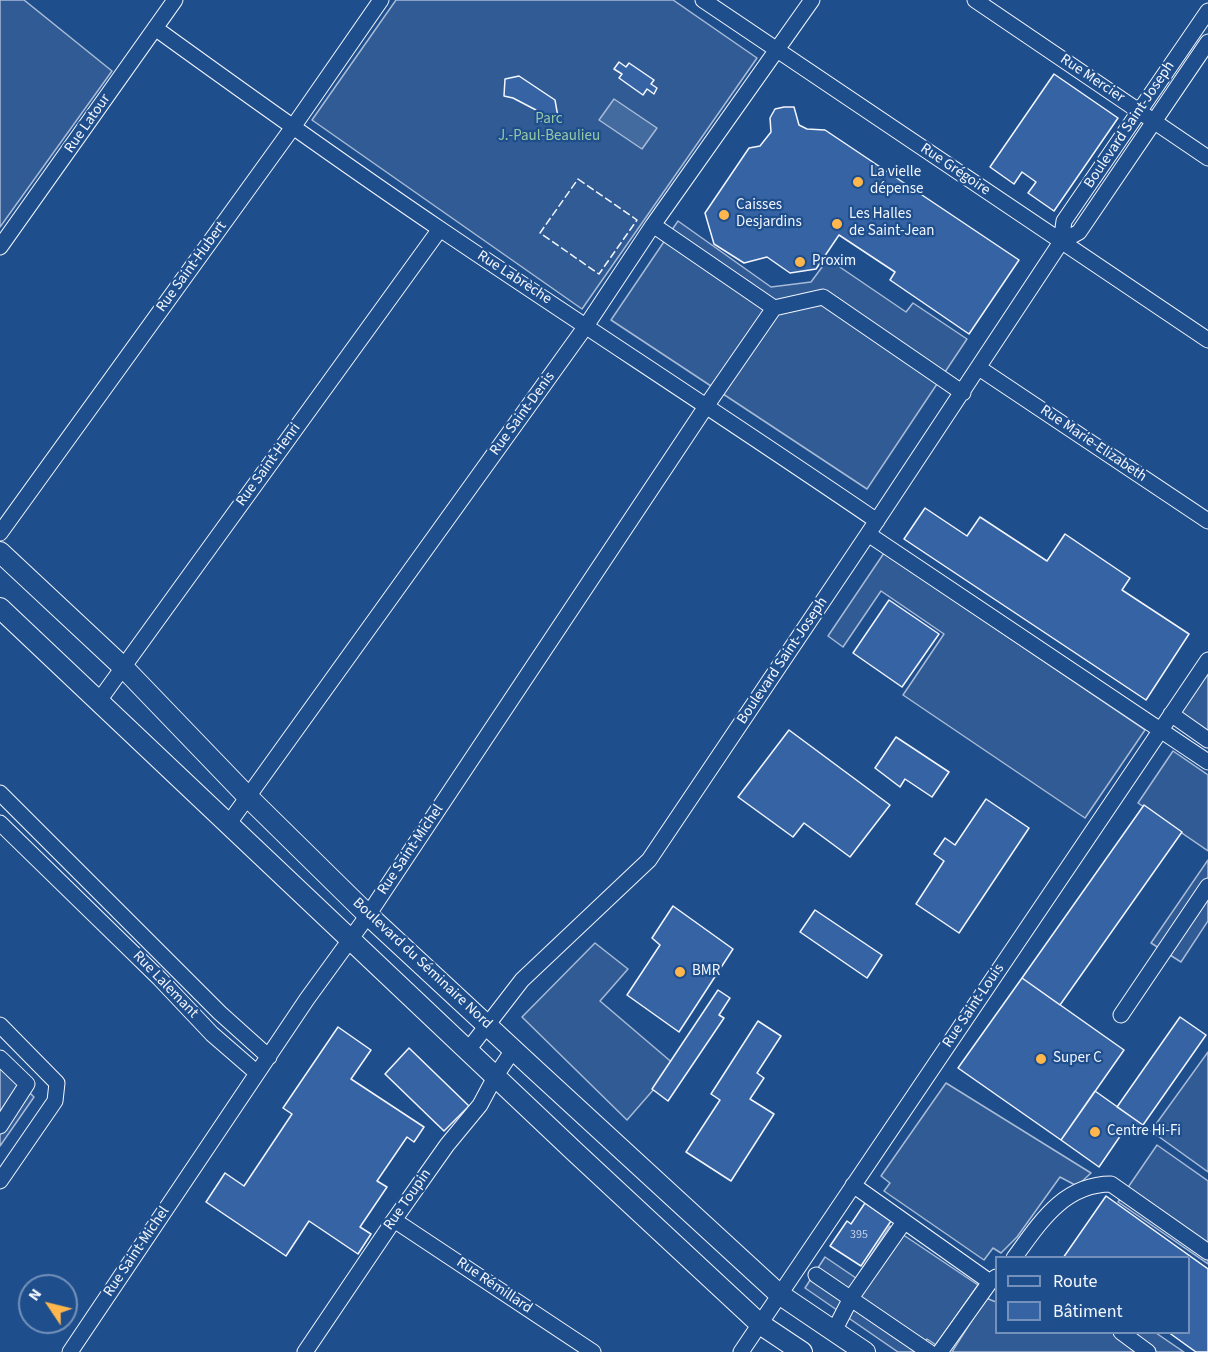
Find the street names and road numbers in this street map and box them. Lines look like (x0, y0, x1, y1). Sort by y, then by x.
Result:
street label: Rue Mercier (1056, 51, 1128, 107)
street label: Boulevard Saint-Joseph (1081, 58, 1179, 192)
street label: Rue Latour (61, 91, 115, 157)
street label: Rue Grégoire (917, 140, 993, 200)
street label: Rue Saint-Hubert (153, 218, 231, 316)
street label: Rue Labrèche (473, 247, 555, 309)
street label: Rue Saint-Denis (487, 369, 559, 459)
street label: Rue Marie-Elizabeth (1036, 402, 1150, 486)
street label: Rue Saint-Henri (233, 420, 305, 510)
street label: Boulevard Saint-Joseph (734, 594, 832, 728)
street label: Rue Saint-Michel (374, 802, 448, 898)
street label: Boulevard du Séminaire Nord (348, 895, 496, 1033)
street label: Rue Lalemant (128, 948, 202, 1022)
street label: Rue Saint-Louis (939, 961, 1009, 1051)
street label: Rue Toupin (380, 1166, 436, 1234)
street label: Rue Saint-Michel (100, 1204, 174, 1300)
street label: Rue Rémillard (453, 1254, 535, 1318)

